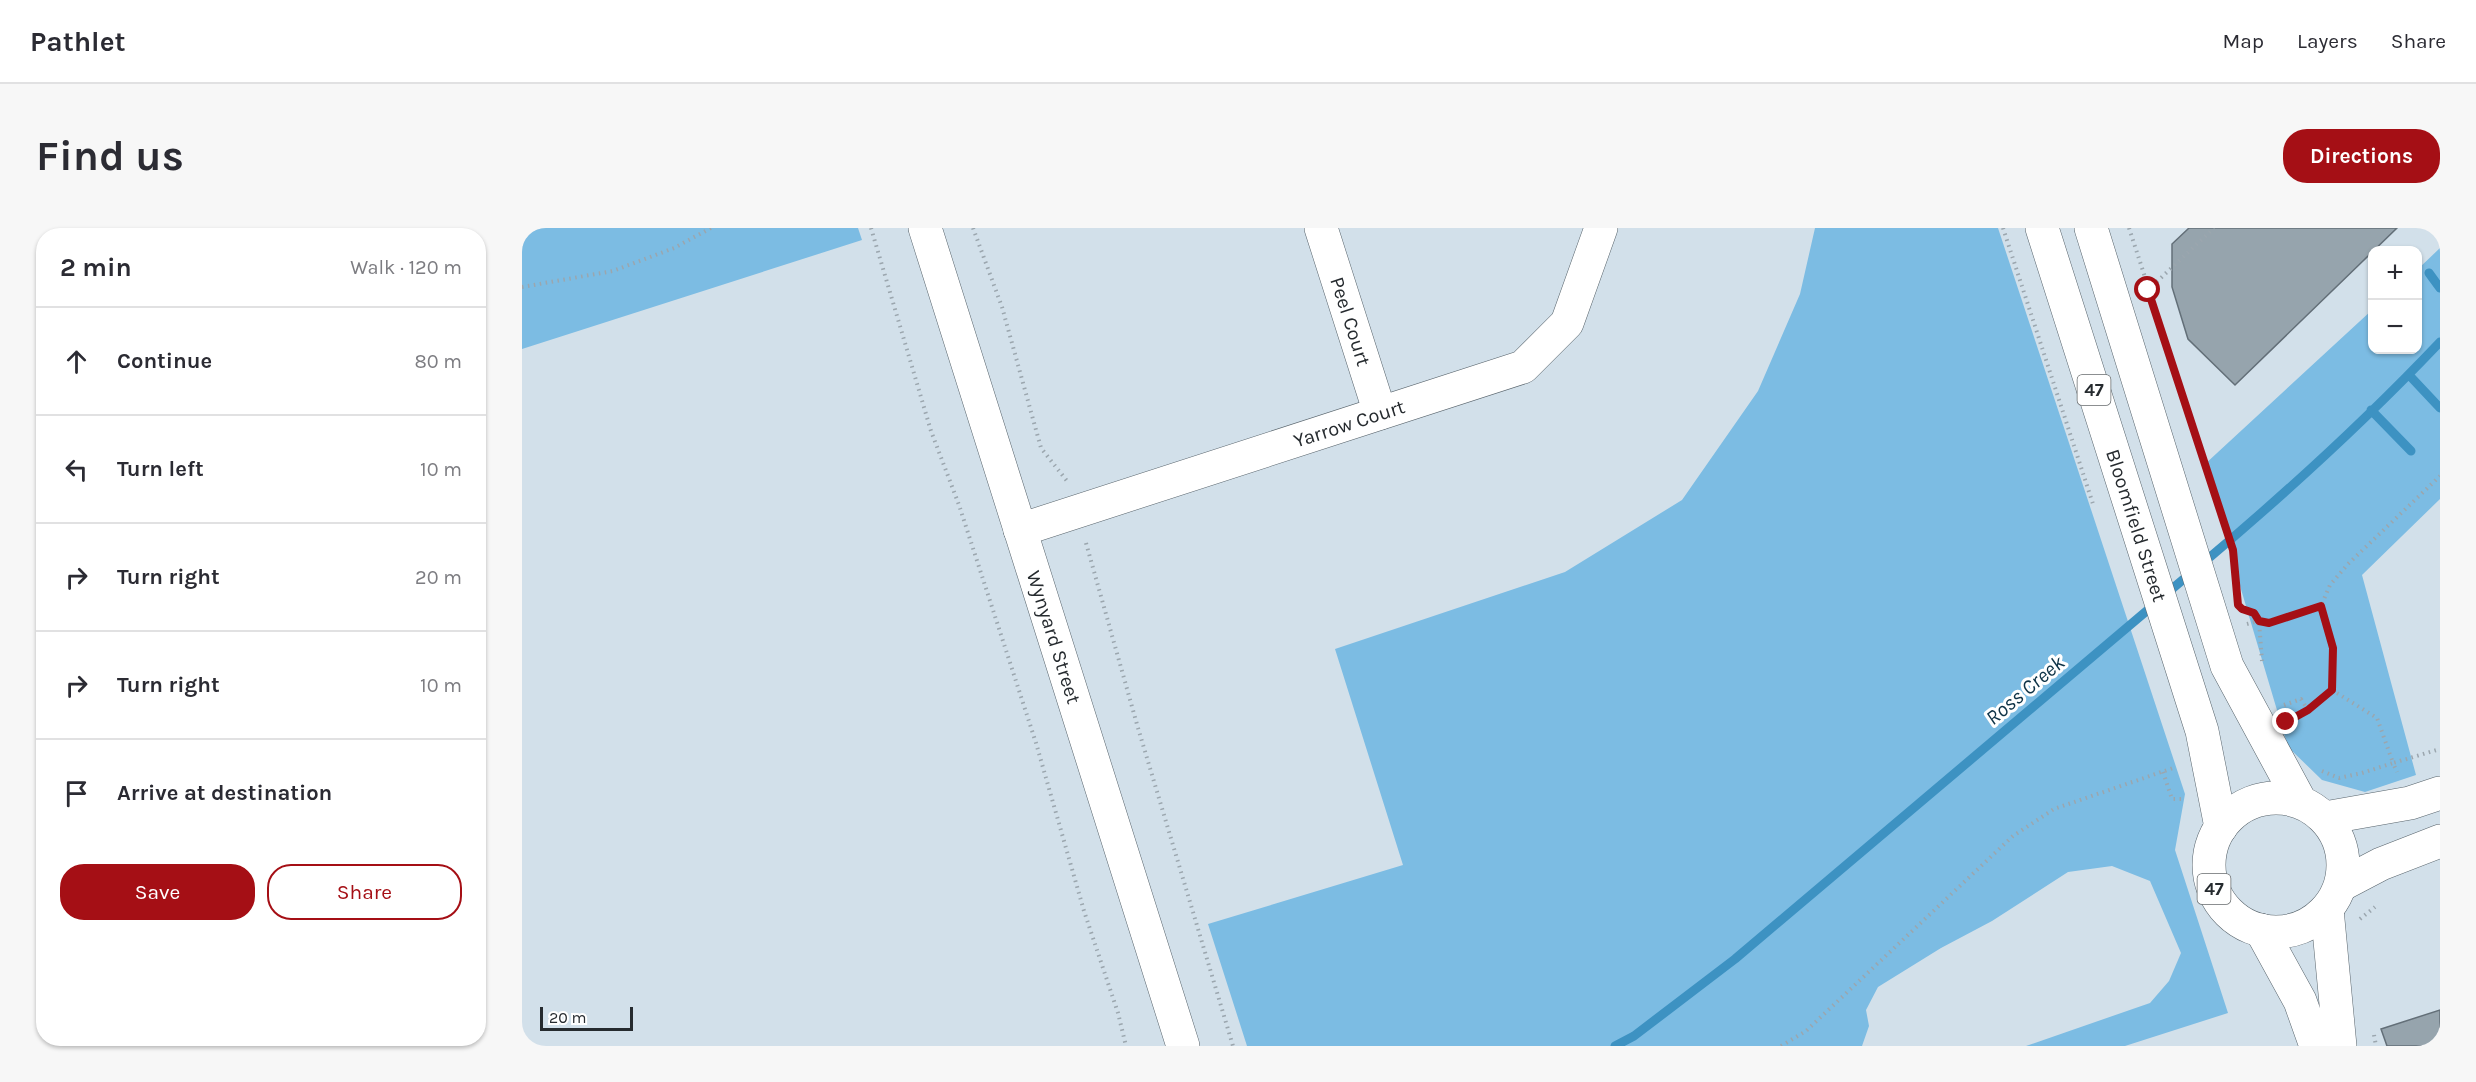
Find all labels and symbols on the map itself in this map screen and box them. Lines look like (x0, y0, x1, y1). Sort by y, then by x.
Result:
street label: Peel Court (1325, 274, 1375, 369)
route start (2134, 276, 2160, 302)
road number: 47 (2078, 375, 2110, 405)
street label: Yarrow Court (1291, 395, 1408, 453)
street label: Bloomfield Street (2101, 446, 2171, 605)
street label: Wynyard Street (1022, 568, 1085, 707)
water label: Ross Creek (1981, 650, 2069, 730)
route end (2272, 708, 2298, 734)
road number: 47 (2198, 874, 2230, 904)
scale bar (540, 1004, 633, 1032)

